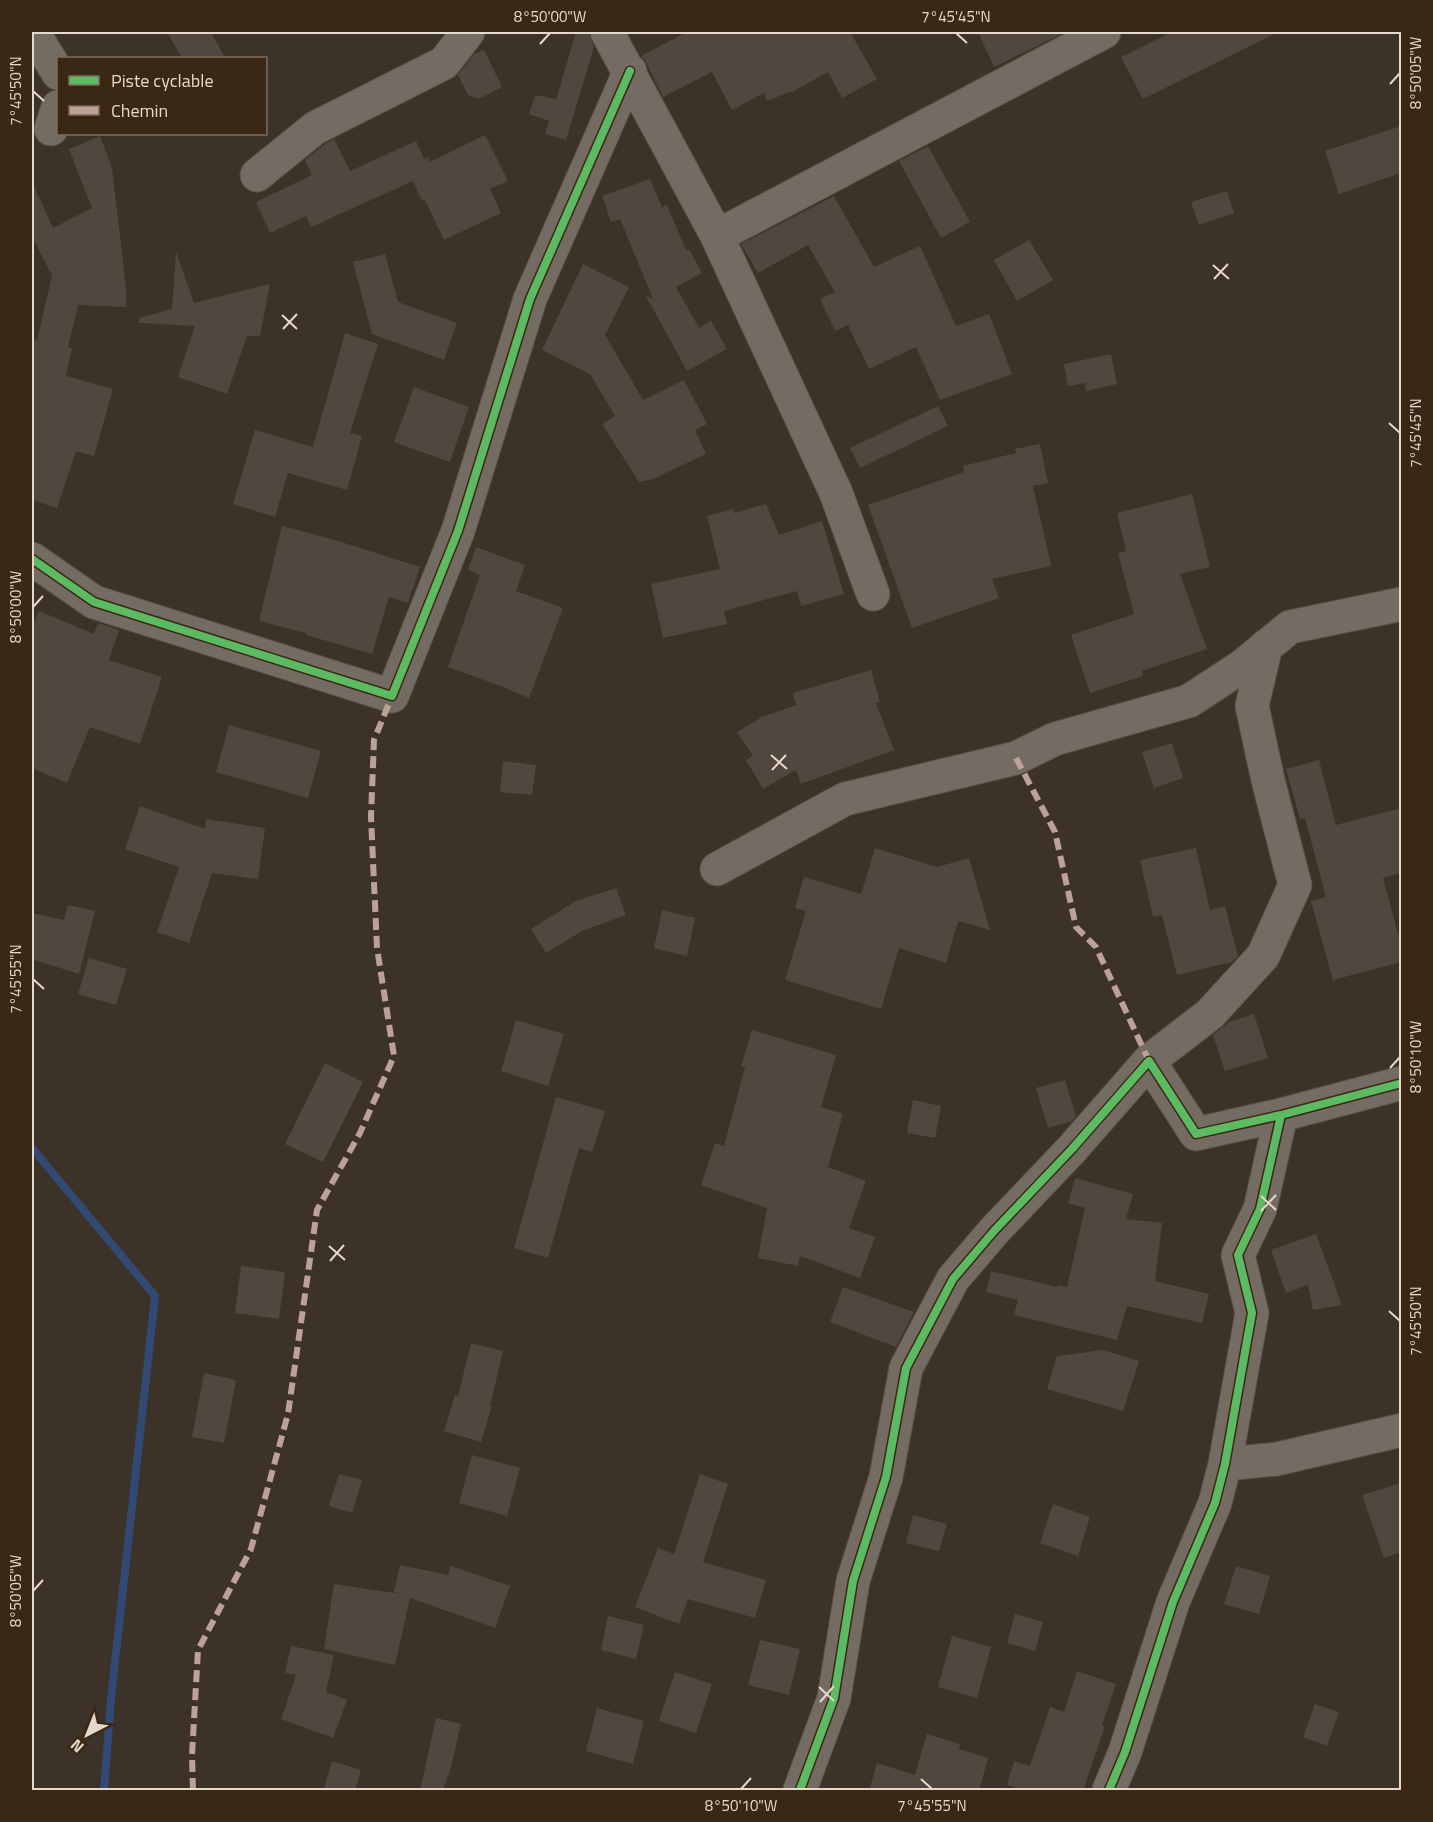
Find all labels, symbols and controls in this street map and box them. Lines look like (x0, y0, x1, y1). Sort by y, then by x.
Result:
text: 8°50'00"W (514, 5, 586, 28)
text: 7°45'45"N (921, 5, 991, 28)
text: 8°50'05"W (1404, 37, 1427, 109)
text: 7°45'50"N (4, 56, 27, 126)
legend (57, 57, 267, 135)
text: Piste cyclable (111, 67, 213, 94)
text: Chemin (111, 97, 168, 124)
text: 7°45'45"N (1404, 398, 1427, 468)
text: 8°50'00"W (4, 571, 27, 643)
text: 7°45'55"N (4, 944, 27, 1014)
text: 8°50'10"W (1404, 1021, 1427, 1093)
text: 7°45'50"N (1404, 1286, 1427, 1356)
text: 8°50'05"W (4, 1555, 27, 1627)
north arrow (57, 1705, 117, 1765)
text: N (65, 1734, 89, 1759)
text: 8°50'10"W (705, 1794, 777, 1817)
text: 7°45'55"N (897, 1794, 967, 1817)

